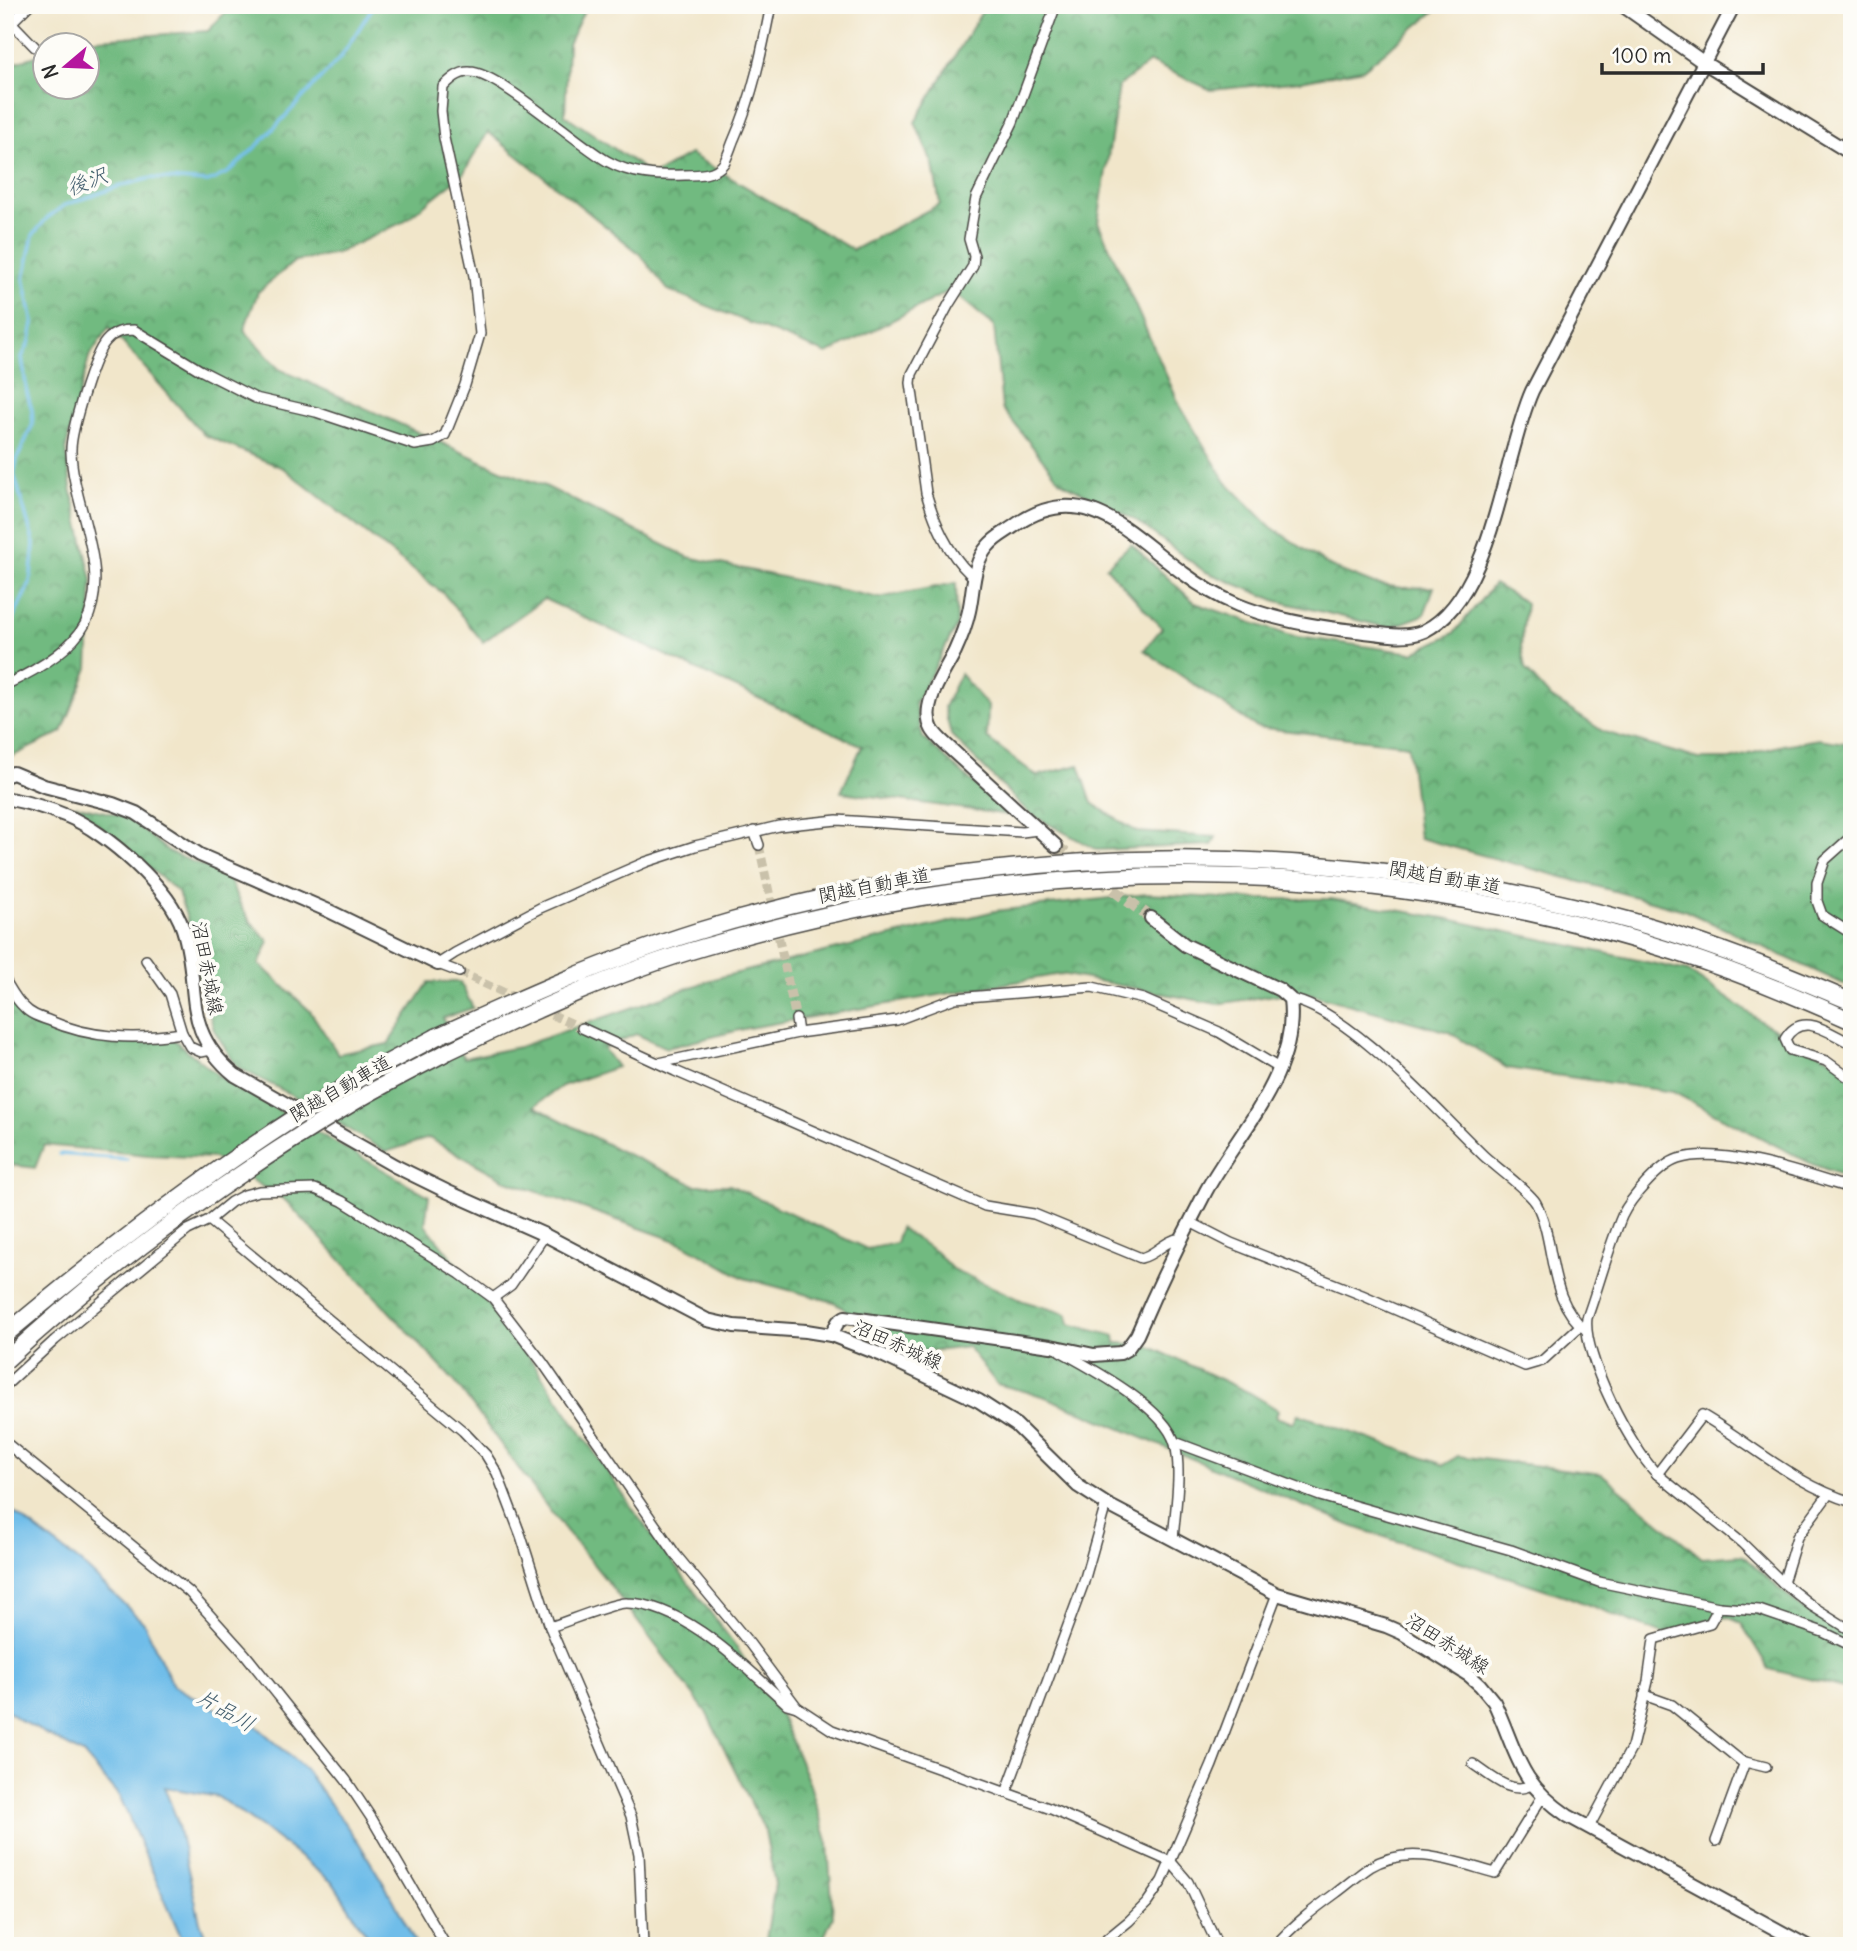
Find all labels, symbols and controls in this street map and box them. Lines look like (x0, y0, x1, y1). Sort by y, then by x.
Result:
north arrow (32, 32, 102, 102)
scale bar (1602, 32, 1762, 76)
text: 100 m (1612, 42, 1671, 69)
text: N (36, 61, 63, 82)
water label: 後沢 (63, 161, 112, 201)
street label: 関越自動車道 (1387, 855, 1503, 899)
street label: 関越自動車道 (816, 862, 932, 908)
street label: 沼田赤城線 (187, 919, 229, 1017)
street label: 関越自動車道 (285, 1049, 395, 1127)
street label: 沼田赤城線 (850, 1314, 946, 1374)
street label: 沼田赤城線 (1402, 1607, 1494, 1679)
water label: 片品川 (192, 1683, 260, 1737)

